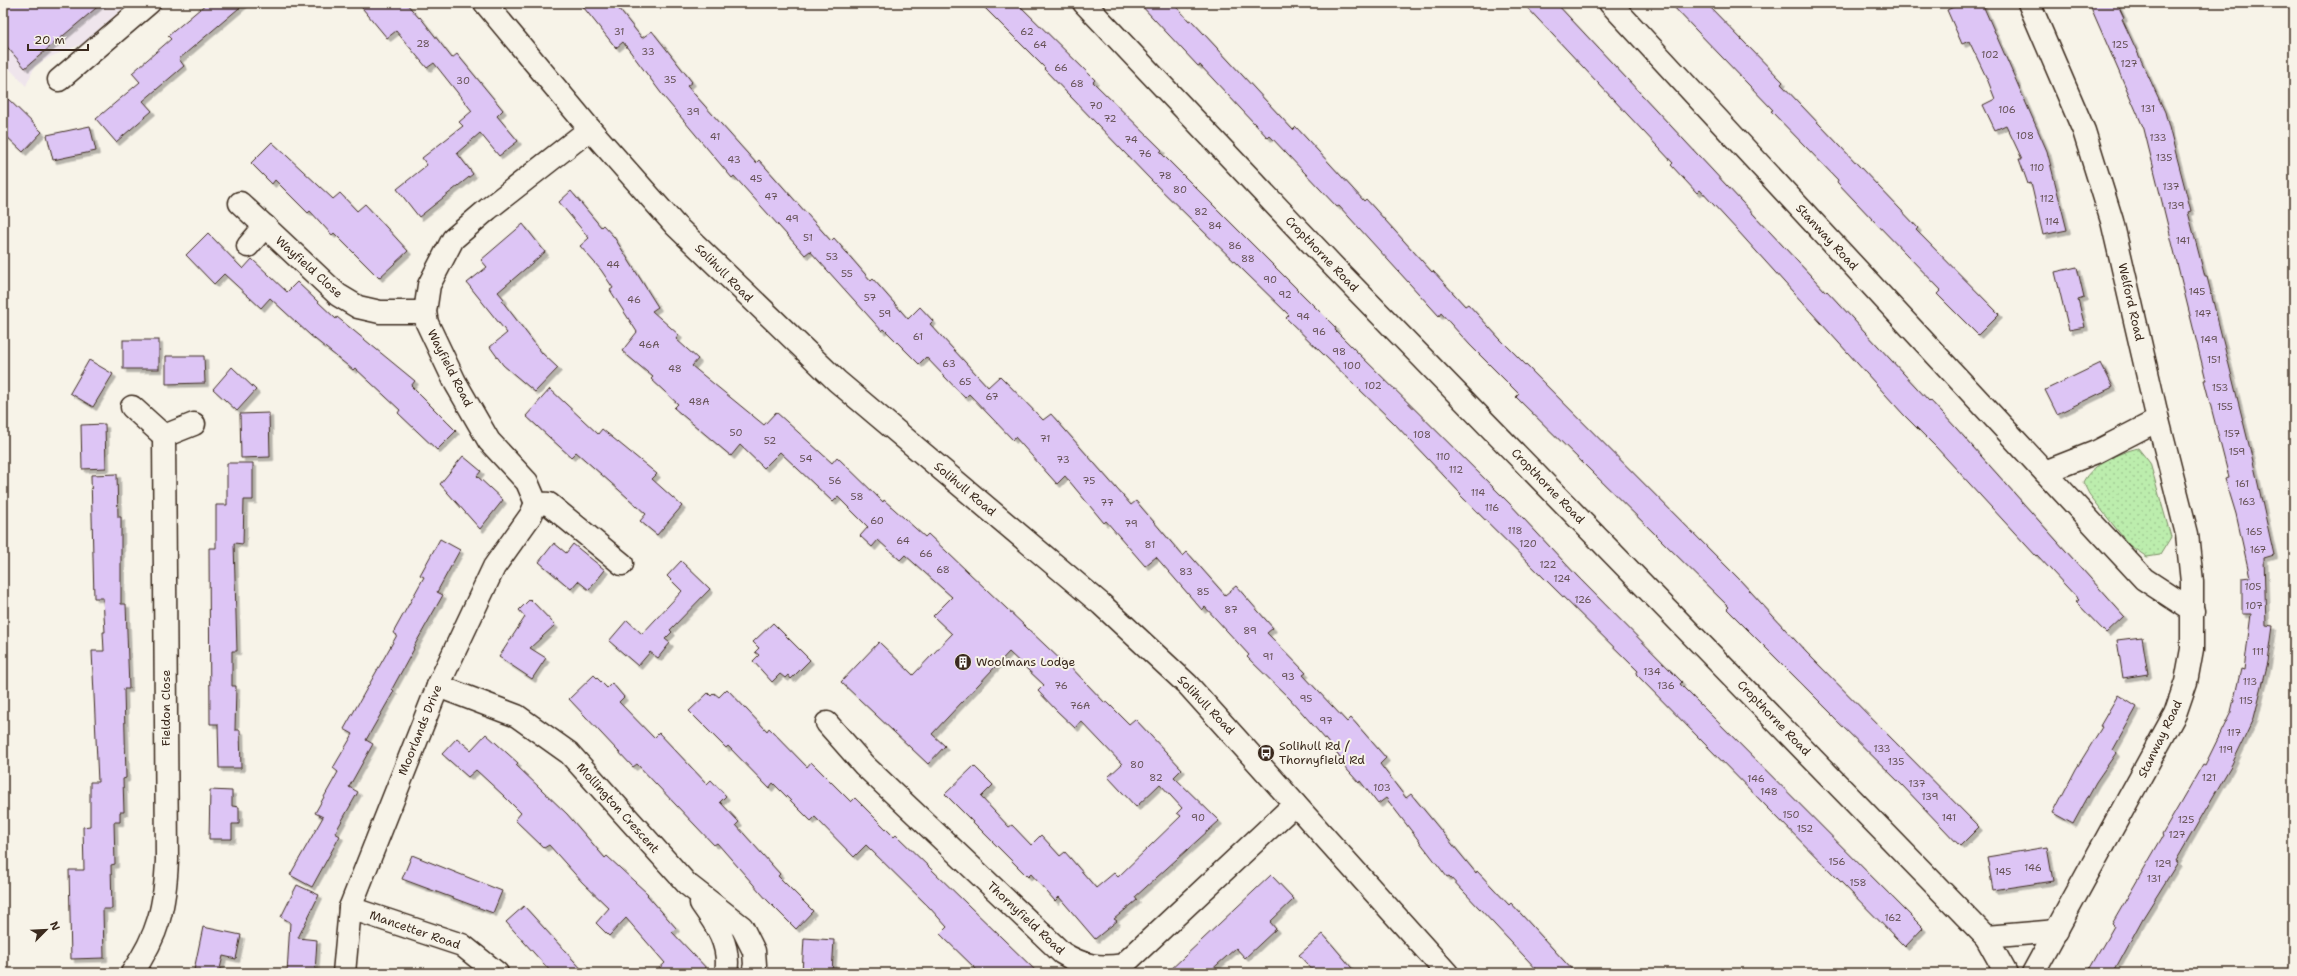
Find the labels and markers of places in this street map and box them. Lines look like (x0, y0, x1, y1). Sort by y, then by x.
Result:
building icon: Woolmans Lodge (953, 652, 973, 672)
place label: Woolmans Lodge (976, 654, 1076, 670)
place label: Solihull Rd / Thornyfield Rd (1279, 738, 1365, 768)
bus stop icon: Solihull Rd / Thornyfield Rd (1256, 743, 1276, 763)

